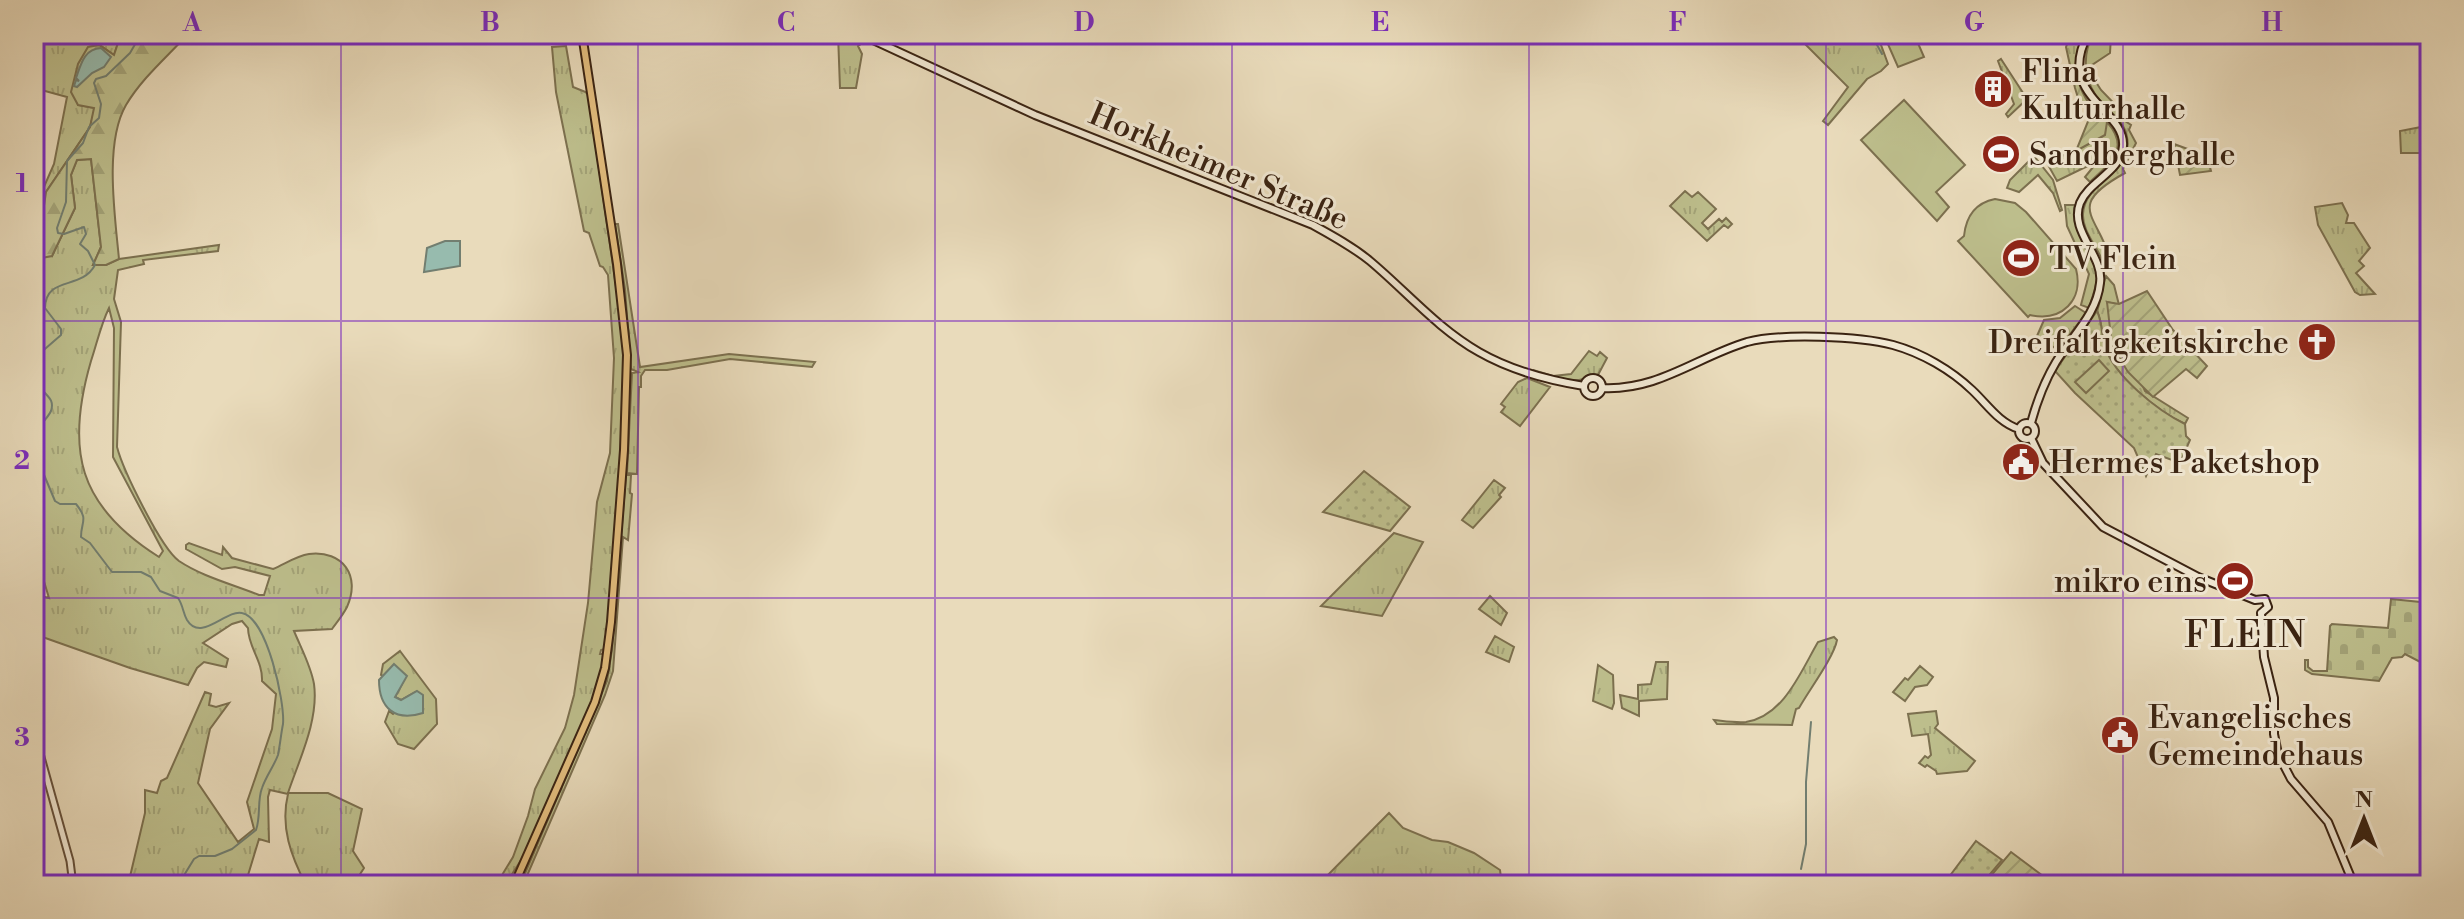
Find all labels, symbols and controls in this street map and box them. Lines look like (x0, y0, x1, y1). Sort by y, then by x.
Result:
text: A (182, 7, 202, 39)
text: B (480, 7, 500, 39)
text: C (777, 7, 795, 39)
text: D (1074, 7, 1094, 39)
text: E (1371, 7, 1389, 39)
text: F (1669, 7, 1687, 39)
text: G (1964, 7, 1985, 39)
text: H (2261, 7, 2283, 39)
place label: Flina Kulturhalle (2021, 52, 2186, 129)
building icon: Flina Kulturhalle (1972, 68, 2014, 110)
street label: Horkheimer Straße (1083, 94, 1354, 240)
sports icon: Sandberghalle (1980, 133, 2022, 175)
place label: Sandberghalle (2029, 135, 2236, 175)
text: 1 (16, 168, 29, 200)
sports icon: TV Flein (2000, 237, 2042, 279)
place label: TV Flein (2049, 239, 2177, 279)
church icon: Dreifaltigkeitskirche (2296, 321, 2338, 363)
place label: Dreifaltigkeitskirche (1988, 323, 2289, 363)
public building icon: Hermes Paketshop (2000, 441, 2042, 483)
place label: Hermes Paketshop (2049, 443, 2320, 483)
text: 2 (14, 445, 30, 477)
sports icon: mikro eins (2214, 560, 2256, 602)
place label: mikro eins (2054, 562, 2207, 602)
district label: FLEIN (2185, 614, 2307, 659)
place label: Evangelisches Gemeindehaus (2148, 698, 2363, 775)
public building icon: Evangelisches Gemeindehaus (2099, 714, 2141, 756)
text: 3 (14, 722, 30, 754)
north arrow (2324, 779, 2404, 859)
text: N (2355, 787, 2373, 814)

